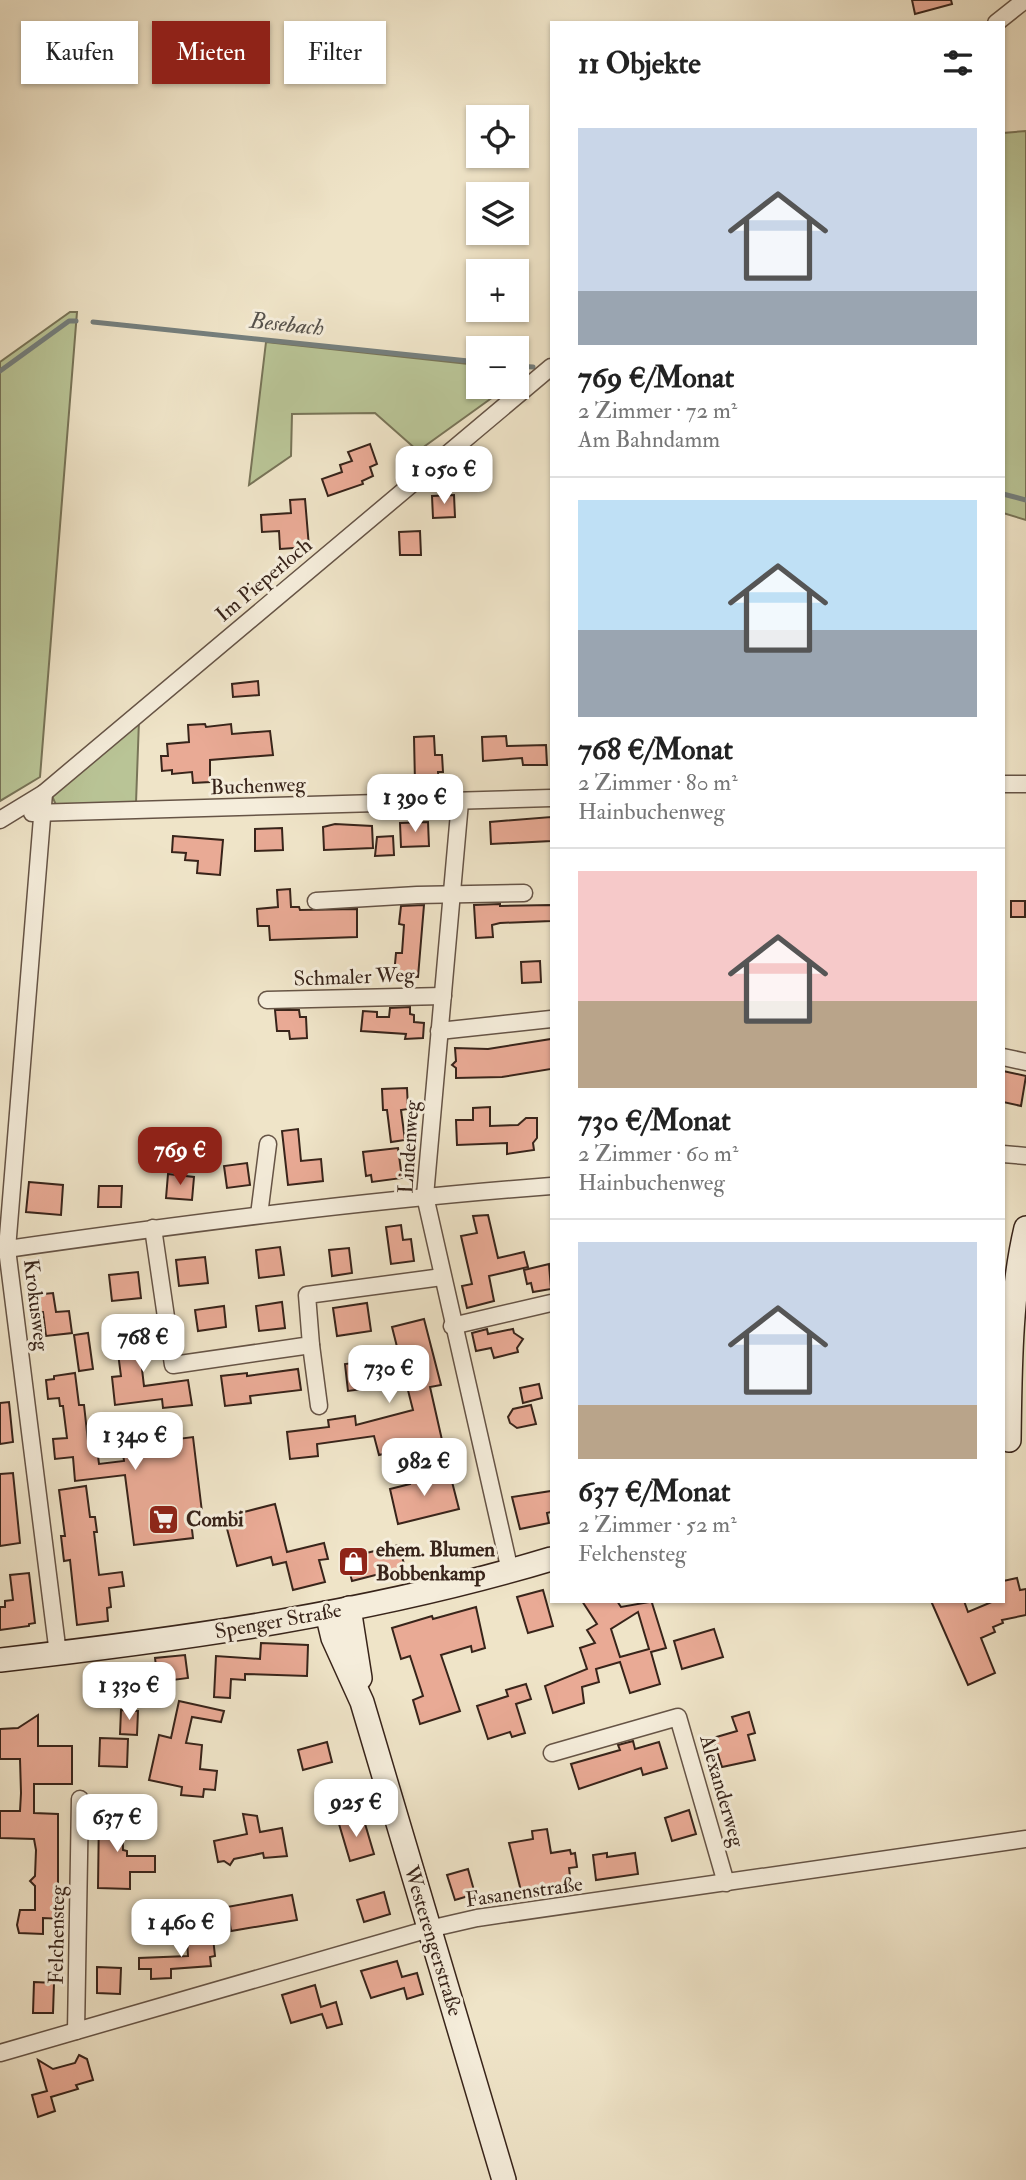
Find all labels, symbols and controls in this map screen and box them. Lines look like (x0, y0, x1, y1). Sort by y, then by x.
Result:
chip: Kaufen (21, 21, 138, 84)
chip: Mieten (152, 21, 270, 84)
chip: Filter (284, 21, 386, 84)
icon: filters (939, 44, 977, 82)
text: 11 Objekte (578, 45, 701, 82)
map controls (466, 105, 529, 399)
button: locate (466, 105, 529, 168)
icon: home (715, 173, 841, 299)
button: layers (466, 182, 529, 245)
button: + (466, 259, 529, 322)
water label: Besebach (247, 306, 326, 342)
button: − (466, 336, 529, 399)
text: 769 €/Monat (578, 359, 734, 396)
text: 2 Zimmer · 72 m² (578, 396, 737, 425)
text: Am Bahndamm (578, 425, 720, 454)
pin: 1 050 € (379, 447, 509, 506)
text: 1 050 € (412, 454, 476, 483)
street label: Im Pieperloch (210, 532, 318, 628)
icon: home (715, 545, 841, 671)
text: 768 €/Monat (578, 731, 733, 768)
text: 2 Zimmer · 80 m² (578, 768, 738, 797)
street label: Buchenweg (210, 771, 307, 801)
pin: 1 390 € (350, 774, 480, 834)
text: 1 390 € (383, 782, 447, 811)
text: Hainbuchenweg (578, 797, 725, 826)
icon: home (715, 916, 841, 1042)
street label: Schmaler Weg (293, 961, 416, 993)
street label: Lindenweg (392, 1099, 426, 1194)
text: 730 €/Monat (578, 1102, 731, 1139)
pin: 769 € (131, 1128, 229, 1187)
text: 769 € (154, 1135, 206, 1164)
text: 2 Zimmer · 60 m² (578, 1139, 738, 1168)
text: Hainbuchenweg (578, 1168, 725, 1197)
street label: Krokusweg (17, 1258, 55, 1353)
icon: home (715, 1287, 841, 1413)
pin: 768 € (94, 1314, 192, 1374)
text: 768 € (117, 1322, 169, 1351)
pin: 730 € (340, 1346, 438, 1405)
text: 730 € (364, 1353, 414, 1382)
pin: 1 340 € (70, 1412, 200, 1472)
text: 1 340 € (103, 1420, 167, 1449)
pin: 982 € (375, 1438, 473, 1498)
text: 982 € (398, 1446, 450, 1475)
text: 637 €/Monat (578, 1473, 731, 1510)
supermarket icon: Combi (146, 1502, 180, 1536)
place label: Combi (186, 1506, 244, 1533)
text: 2 Zimmer · 52 m² (578, 1510, 737, 1539)
place label: ehem. Blumen Bobbenkamp (376, 1536, 495, 1587)
text: Felchensteg (578, 1539, 686, 1568)
shop icon: ehem. Blumen Bobbenkamp (336, 1544, 370, 1578)
street label: Spenger Straße (212, 1597, 344, 1645)
pin: 1 330 € (64, 1662, 194, 1722)
text: 1 330 € (99, 1670, 159, 1699)
street label: Alexanderweg (693, 1731, 751, 1851)
pin: 925 € (307, 1780, 405, 1839)
text: 925 € (330, 1787, 382, 1816)
pin: 637 € (68, 1794, 166, 1854)
text: 637 € (92, 1802, 142, 1831)
street label: Westerengerstraße (397, 1862, 469, 2020)
street label: Fasanenstraße (464, 1870, 585, 1914)
street label: Felchensteg (43, 1885, 71, 1985)
pin: 1 460 € (116, 1899, 246, 1959)
text: 1 460 € (147, 1907, 215, 1936)

